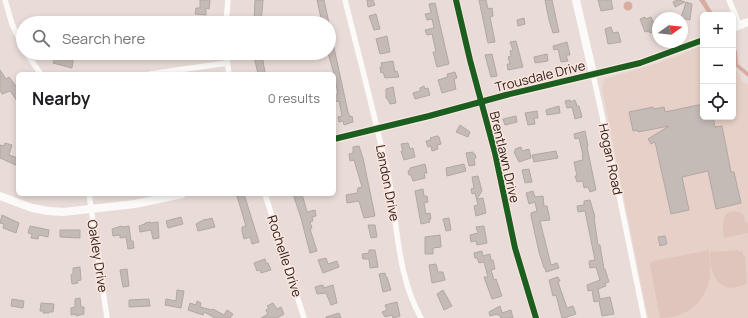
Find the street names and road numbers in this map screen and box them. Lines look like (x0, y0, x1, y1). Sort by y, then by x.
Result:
street label: Trousdale Drive (493, 56, 587, 96)
street label: Brentlawn Drive (486, 109, 524, 205)
street label: Hogan Road (595, 122, 627, 196)
street label: Landon Drive (372, 143, 404, 223)
street label: Rochelle Drive (263, 213, 307, 300)
street label: Oakley Drive (83, 218, 113, 294)

